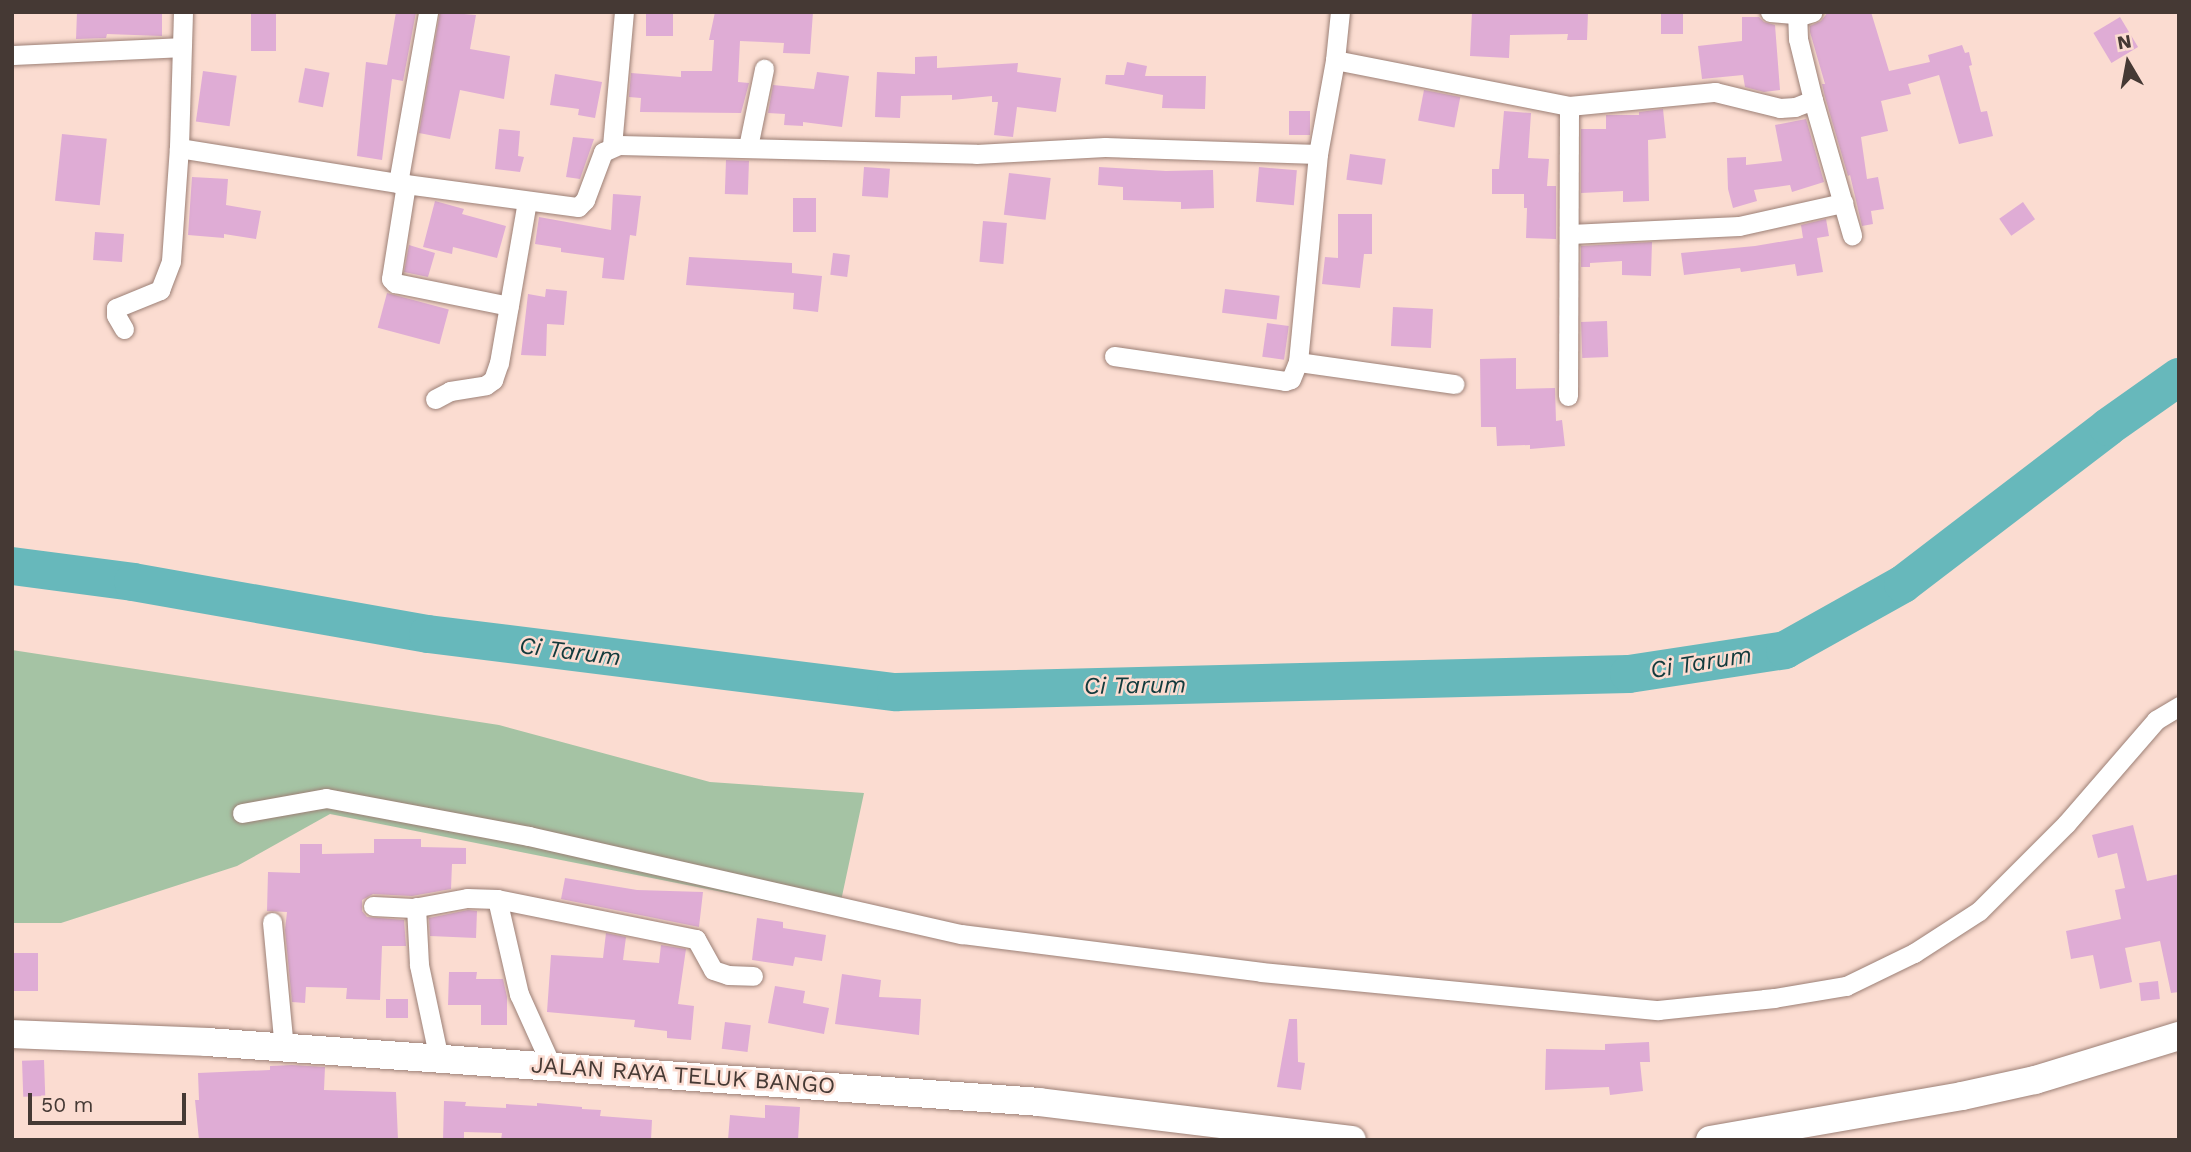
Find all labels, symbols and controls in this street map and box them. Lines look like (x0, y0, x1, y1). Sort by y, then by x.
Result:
north arrow (2093, 28, 2163, 98)
text: N (2115, 29, 2133, 54)
water label: Ci Tarum (517, 631, 623, 673)
water label: Ci Tarum (1648, 641, 1754, 685)
water label: Ci Tarum (1083, 671, 1187, 701)
street label: JALAN RAYA TELUK BANGO (529, 1052, 837, 1100)
scale bar (32, 1078, 189, 1122)
text: 50 m (41, 1092, 93, 1117)

